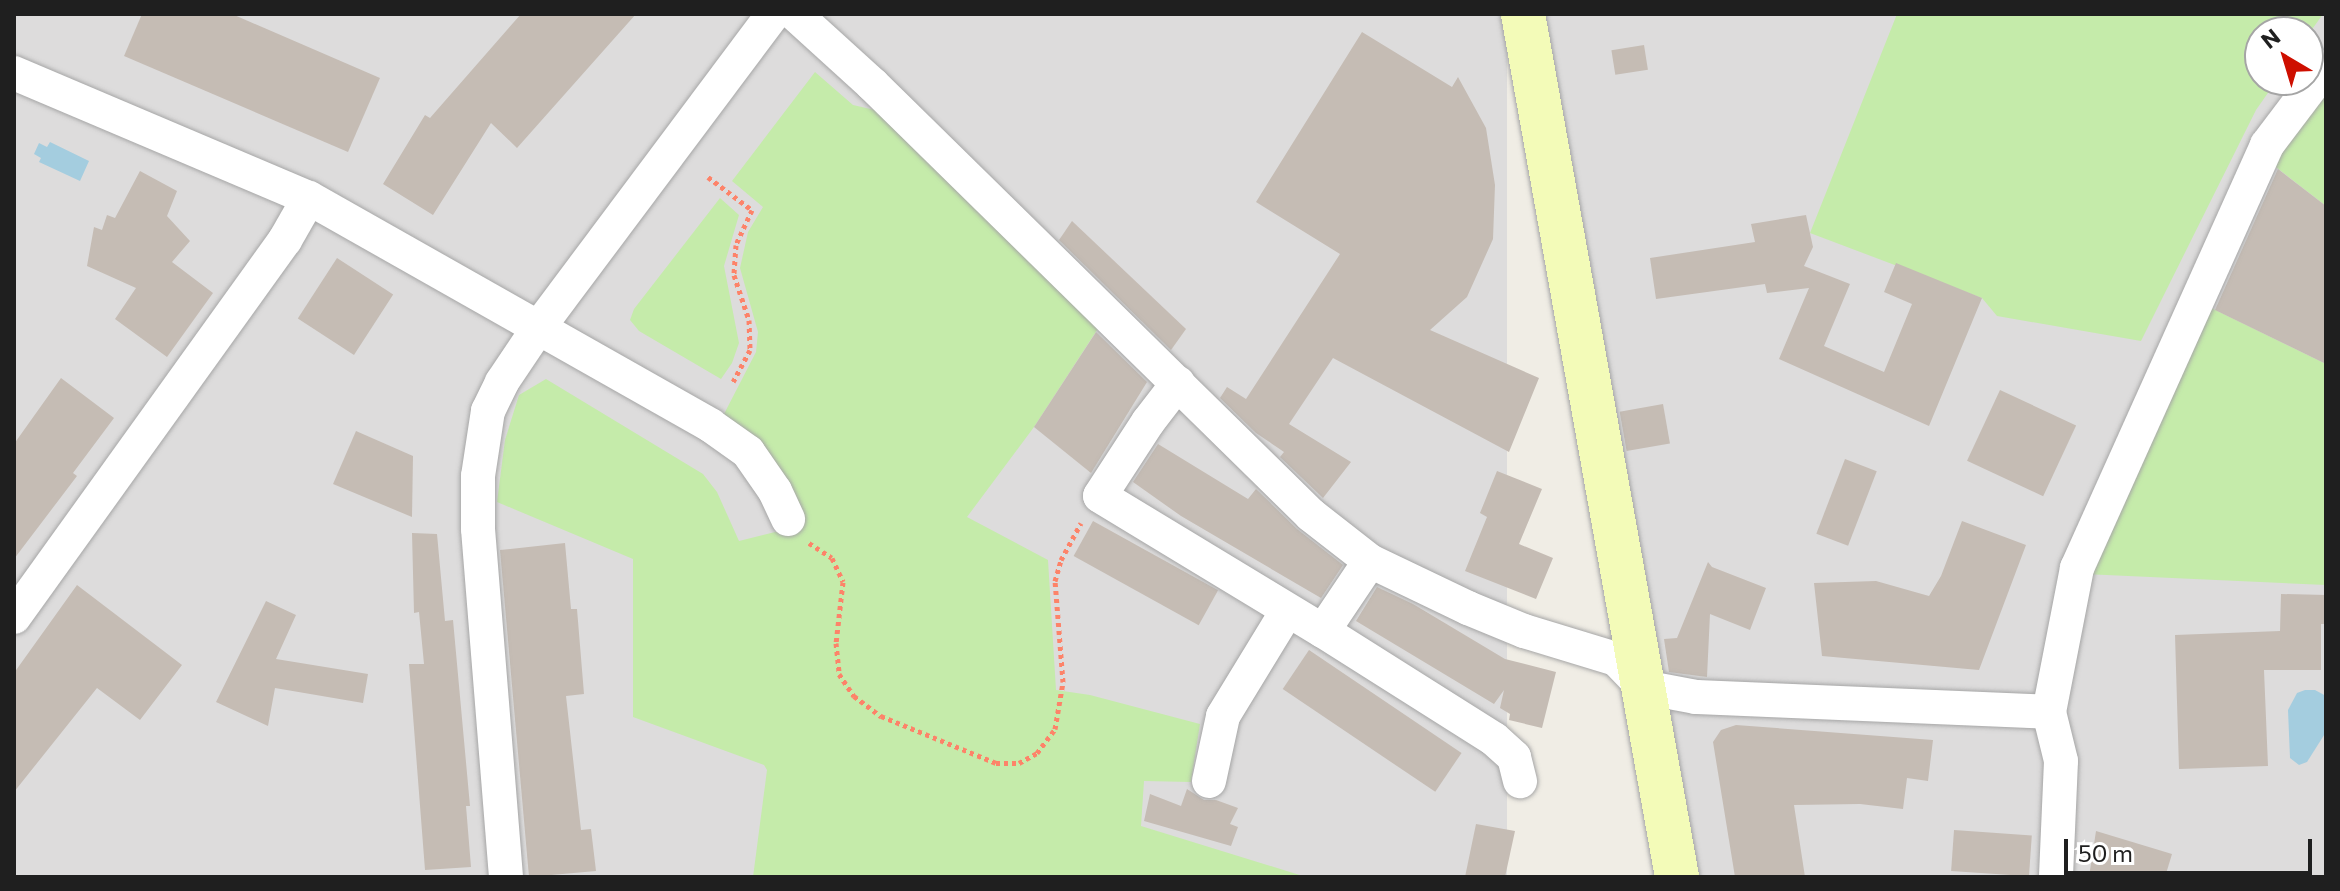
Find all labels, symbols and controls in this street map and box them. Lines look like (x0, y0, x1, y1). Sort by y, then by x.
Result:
north arrow (2244, 16, 2324, 96)
text: N (2255, 23, 2285, 54)
scale bar (2068, 823, 2316, 873)
text: 50 m (2078, 838, 2133, 867)

